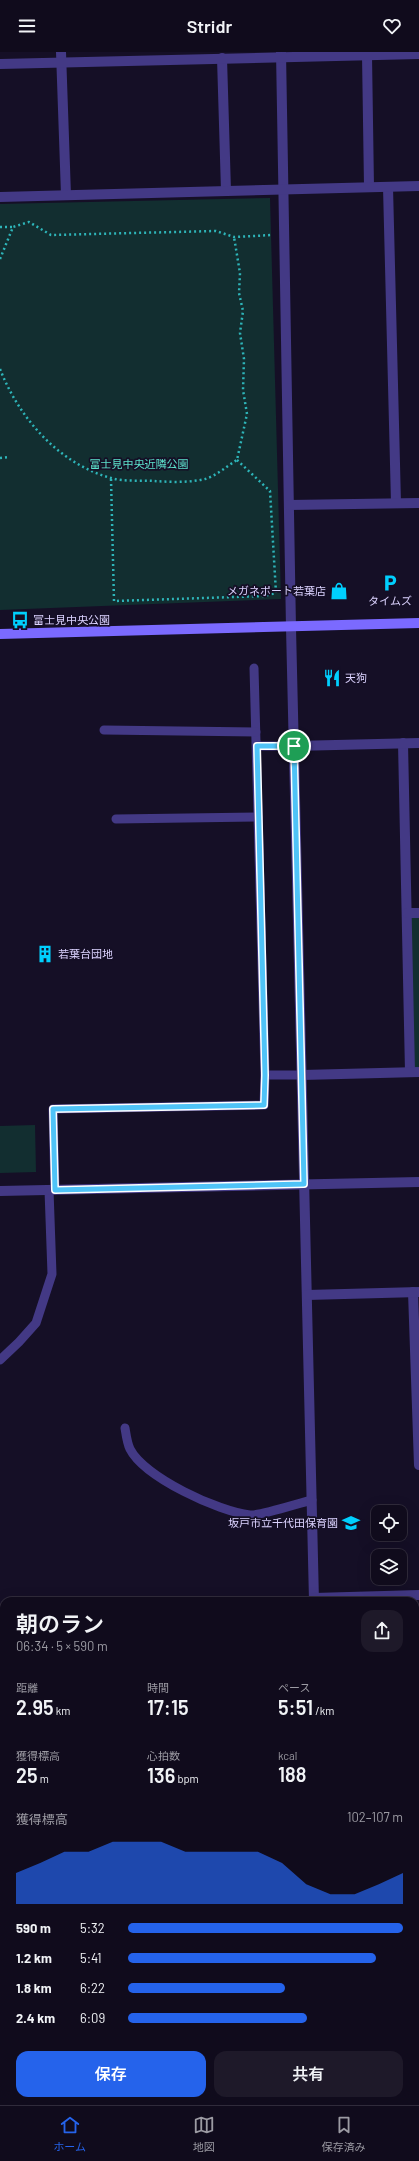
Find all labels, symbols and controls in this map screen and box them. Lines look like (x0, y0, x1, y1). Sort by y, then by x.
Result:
icon: menu (16, 15, 38, 37)
text: Stridr (187, 15, 232, 37)
icon: heart (381, 15, 403, 37)
park label: 富士見中央近隣公園 (90, 457, 189, 470)
parking icon: タイムズ (380, 573, 400, 593)
shop icon: メガネポート若葉店 (329, 581, 349, 601)
place label: メガネポート若葉店 (227, 584, 326, 597)
place label: タイムズ (368, 594, 412, 607)
bus stop icon: 富士見中央公園 (10, 610, 30, 630)
place label: 富士見中央公園 (33, 613, 110, 626)
restaurant icon: 天狗 (322, 668, 342, 688)
place label: 天狗 (345, 671, 367, 684)
pin (277, 729, 311, 763)
icon: arrive (283, 735, 305, 757)
building icon: 若葉台団地 (35, 944, 55, 964)
place label: 若葉台団地 (58, 947, 113, 960)
map controls (371, 1505, 407, 1585)
button: locate (371, 1505, 407, 1541)
school or university icon: 坂戸市立千代田保育園 (341, 1513, 361, 1533)
place label: 坂戸市立千代田保育園 (228, 1516, 338, 1529)
button: layers (371, 1549, 407, 1585)
text: 朝のラン (16, 1610, 104, 1636)
button: share (361, 1610, 403, 1652)
text: 06:34 · 5 × 590 m (16, 1638, 108, 1654)
text: 距離 (16, 1681, 38, 1694)
text: 時間 (147, 1681, 169, 1694)
text: ペース (278, 1681, 310, 1694)
text: 2.95 (16, 1695, 54, 1719)
text: 17:15 (147, 1695, 189, 1719)
text: 5:51 (278, 1695, 313, 1719)
text: km (54, 1704, 70, 1717)
text: /km (313, 1704, 334, 1717)
text: 獲得標高 (16, 1749, 60, 1762)
text: 心拍数 (147, 1749, 180, 1762)
text: kcal (278, 1749, 297, 1762)
text: 188 (278, 1762, 306, 1786)
text: 25 (16, 1763, 38, 1787)
text: 136 (147, 1763, 175, 1787)
text: m (38, 1772, 49, 1785)
text: bpm (175, 1772, 199, 1785)
text: 102–107 m (347, 1809, 403, 1825)
text: 獲得標高 (16, 1811, 68, 1827)
text: 590 m (16, 1920, 51, 1936)
text: 5:32 (80, 1920, 105, 1936)
text: 1.2 km (16, 1950, 52, 1966)
text: 5:41 (80, 1950, 102, 1966)
text: 1.8 km (16, 1980, 52, 1996)
text: 6:22 (80, 1980, 105, 1996)
text: 2.4 km (16, 2010, 55, 2026)
text: 6:09 (80, 2010, 105, 2026)
button: 保存 (16, 2051, 206, 2097)
button: 共有 (214, 2051, 403, 2097)
tab: ホーム (53, 2114, 86, 2154)
tab: 地図 (193, 2114, 215, 2154)
tab: 保存済み (322, 2114, 366, 2154)

